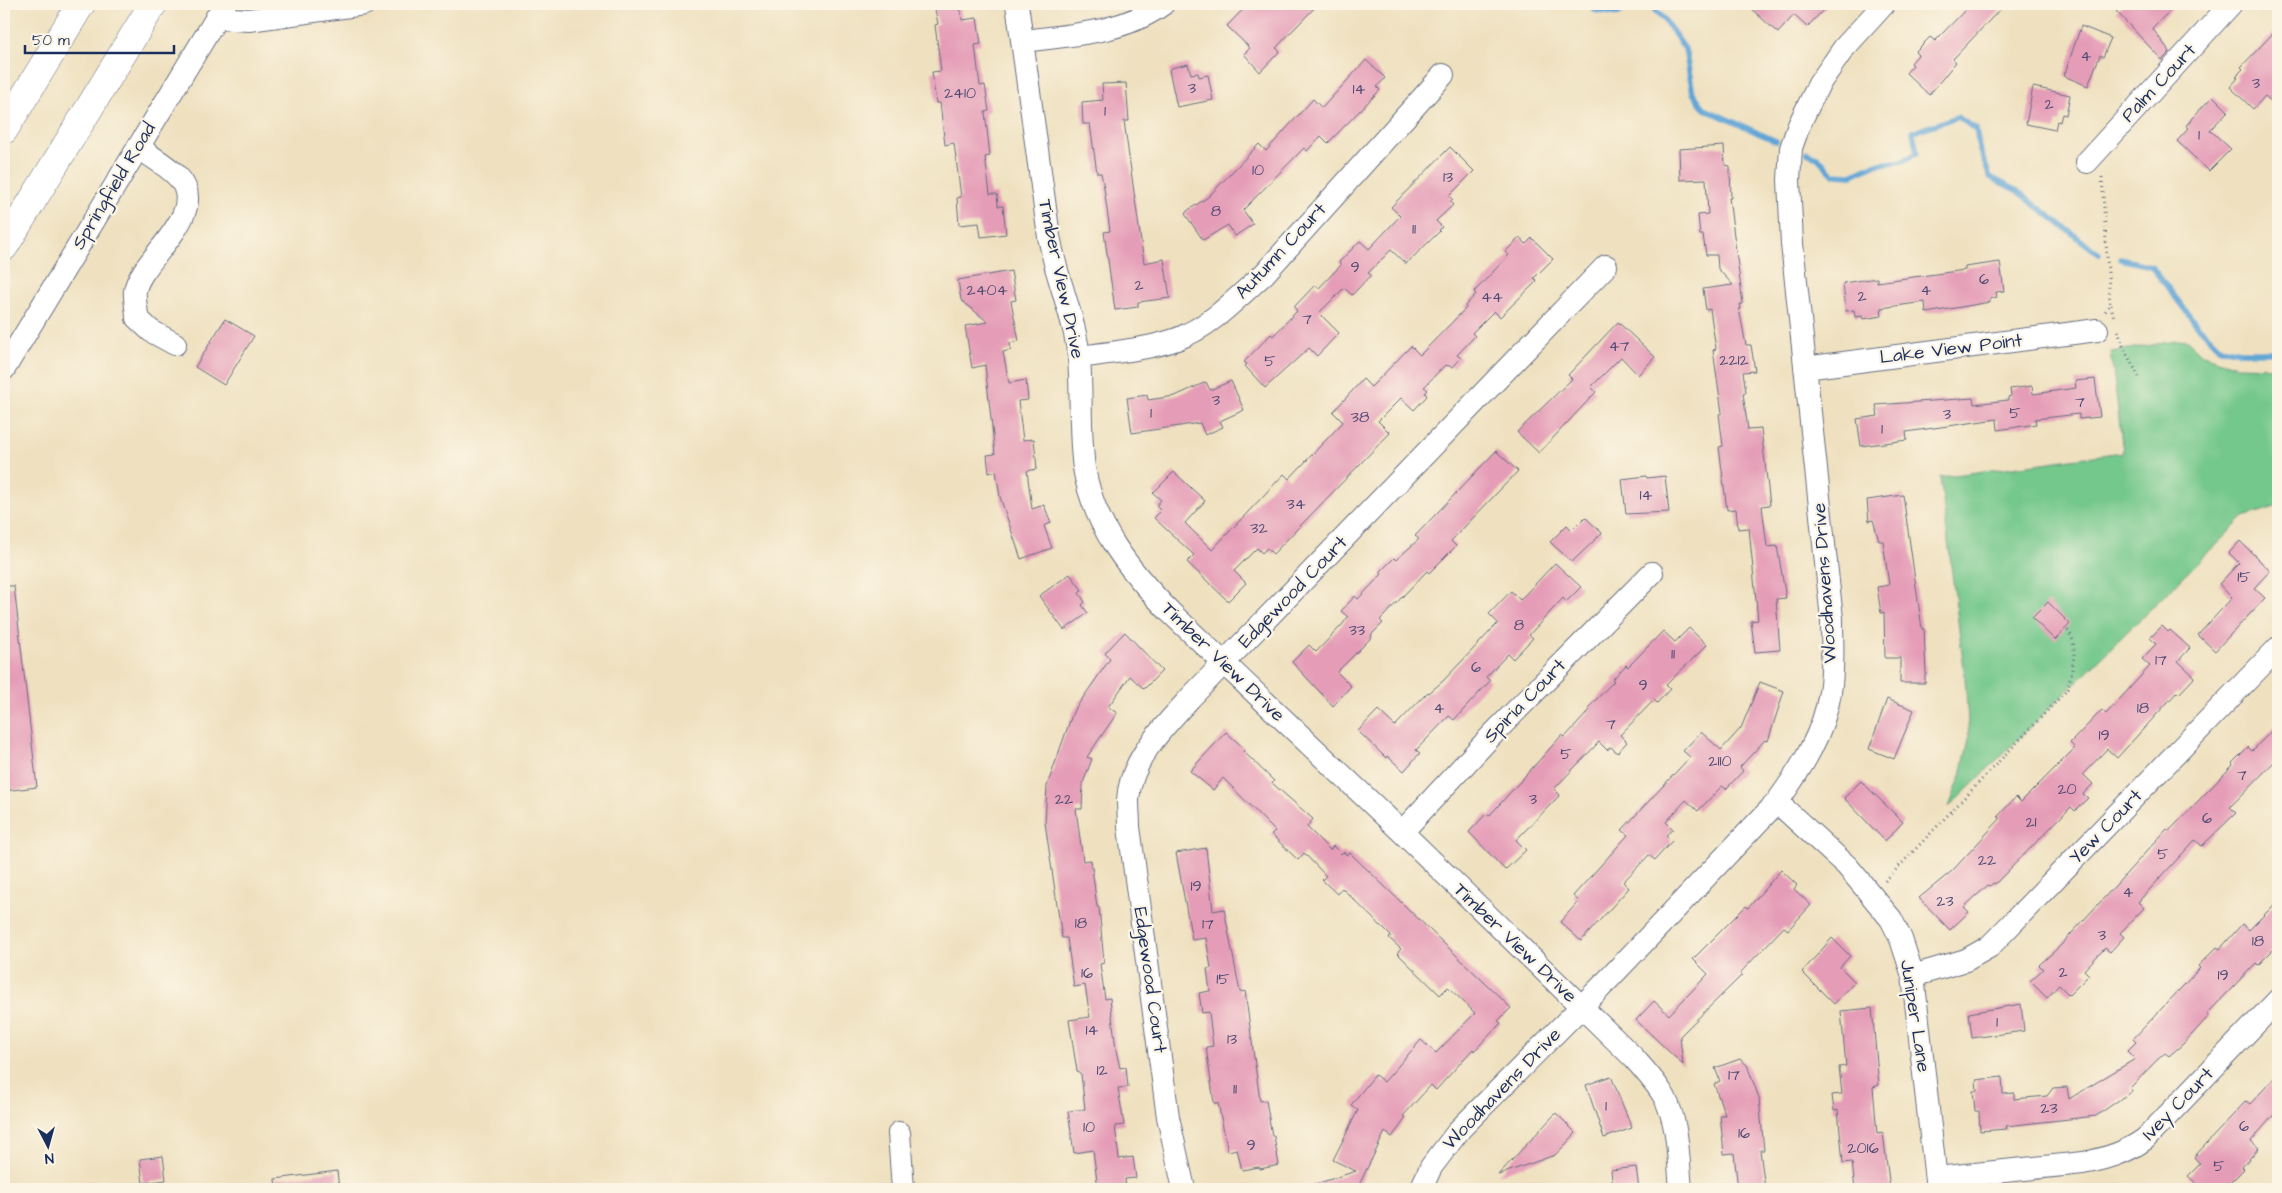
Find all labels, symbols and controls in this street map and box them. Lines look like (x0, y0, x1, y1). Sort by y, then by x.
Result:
scale bar (25, 22, 174, 54)
text: 50 m (32, 30, 70, 51)
street label: Palm Court (2115, 37, 2203, 128)
house number: 4 (2081, 45, 2092, 67)
house number: 3 (2252, 72, 2260, 94)
house number: 3 (1188, 77, 1196, 99)
house number: 14 (1353, 78, 1366, 100)
house number: 2410 (944, 82, 976, 104)
house number: 2 (2044, 93, 2054, 115)
house number: 1 (1104, 100, 1106, 122)
street label: Springfield Road (65, 117, 164, 255)
house number: 1 (2198, 124, 2200, 146)
house number: 10 (1252, 159, 1264, 181)
house number: 13 (1443, 166, 1453, 188)
street label: Timber View Drive (1031, 197, 1091, 361)
street label: Autumn Court (1229, 197, 1333, 305)
house number: 8 (1211, 200, 1221, 222)
house number: 11 (1412, 218, 1416, 240)
house number: 9 (1350, 256, 1360, 278)
house number: 6 (1979, 268, 1989, 290)
house number: 2 (1134, 274, 1144, 296)
house number: 2404 (966, 279, 1008, 301)
house number: 4 (1921, 279, 1932, 301)
house number: 2 (1857, 285, 1867, 307)
house number: 44 (1481, 286, 1503, 308)
house number: 7 (1302, 308, 1312, 330)
street label: Lake View Point (1878, 327, 2024, 371)
house number: 47 (1609, 335, 1630, 357)
house number: 2212 (1719, 349, 1749, 371)
house number: 5 (1264, 350, 1276, 372)
house number: 3 (1212, 389, 1220, 411)
house number: 7 (2075, 391, 2085, 413)
house number: 1 (1150, 402, 1152, 424)
house number: 5 (2009, 402, 2021, 424)
house number: 3 (1943, 403, 1951, 425)
house number: 38 (1351, 406, 1369, 428)
house number: 1 (1881, 418, 1883, 440)
house number: 14 (1640, 484, 1653, 506)
house number: 34 (1286, 493, 1306, 515)
street label: Woodhavens Drive (1806, 502, 1844, 664)
house number: 32 (1250, 517, 1268, 539)
street label: Edgewood Court (1232, 529, 1355, 655)
house number: 15 (2237, 566, 2251, 588)
street label: Timber View Drive (1155, 596, 1291, 728)
house number: 8 (1514, 614, 1524, 636)
house number: 33 (1349, 619, 1365, 641)
house number: 11 (1671, 643, 1675, 665)
house number: 17 (2155, 649, 2167, 671)
street label: Spiria Court (1478, 652, 1573, 749)
house number: 6 (1471, 656, 1481, 678)
house number: 9 (1638, 674, 1648, 696)
house number: 4 (1434, 697, 1445, 719)
house number: 18 (2137, 697, 2149, 719)
house number: 7 (1606, 713, 1616, 735)
house number: 19 (2098, 724, 2110, 746)
house number: 5 (1560, 743, 1572, 765)
house number: 2110 (1708, 750, 1732, 772)
house number: 7 (2237, 764, 2247, 786)
house number: 20 (2057, 778, 2077, 800)
street label: Yew Court (2063, 783, 2149, 871)
house number: 22 (1055, 788, 1073, 810)
house number: 3 (1529, 788, 1537, 810)
house number: 6 (2202, 807, 2212, 829)
house number: 21 (2025, 811, 2037, 833)
house number: 5 (2157, 843, 2169, 865)
house number: 22 (1978, 849, 1996, 871)
house number: 19 (1190, 875, 1202, 897)
street label: Timber View Drive (1447, 877, 1583, 1009)
house number: 4 (2123, 881, 2134, 903)
house number: 23 (1936, 890, 1954, 912)
street label: Edgewood Court (1125, 905, 1174, 1055)
house number: 18 (1075, 912, 1087, 934)
house number: 17 (1202, 913, 1214, 935)
house number: 3 (2098, 924, 2106, 946)
house number: 18 (2252, 930, 2264, 952)
street label: Juniper Lane (1893, 958, 1937, 1074)
house number: 2 (2058, 961, 2068, 983)
house number: 16 (1081, 962, 1093, 984)
house number: 19 (2217, 964, 2229, 986)
house number: 15 (1216, 968, 1230, 990)
house number: 1 (1996, 1011, 1998, 1033)
house number: 14 (1086, 1019, 1099, 1041)
street label: Woodhavens Drive (1436, 1022, 1568, 1156)
house number: 13 (1227, 1028, 1237, 1050)
house number: 12 (1096, 1059, 1108, 1081)
street label: Ivey Court (2136, 1061, 2221, 1148)
house number: 17 (1728, 1064, 1740, 1086)
house number: 11 (1233, 1078, 1237, 1100)
house number: 1 (1605, 1095, 1607, 1117)
house number: 23 (2040, 1097, 2058, 1119)
house number: 6 (2239, 1115, 2249, 1137)
house number: 10 (1083, 1116, 1095, 1138)
north arrow (22, 1120, 72, 1170)
house number: 16 (1738, 1122, 1750, 1144)
house number: 9 (1246, 1134, 1256, 1156)
house number: 2016 (1847, 1137, 1879, 1159)
text: N (44, 1148, 55, 1168)
house number: 5 (2213, 1155, 2225, 1177)

